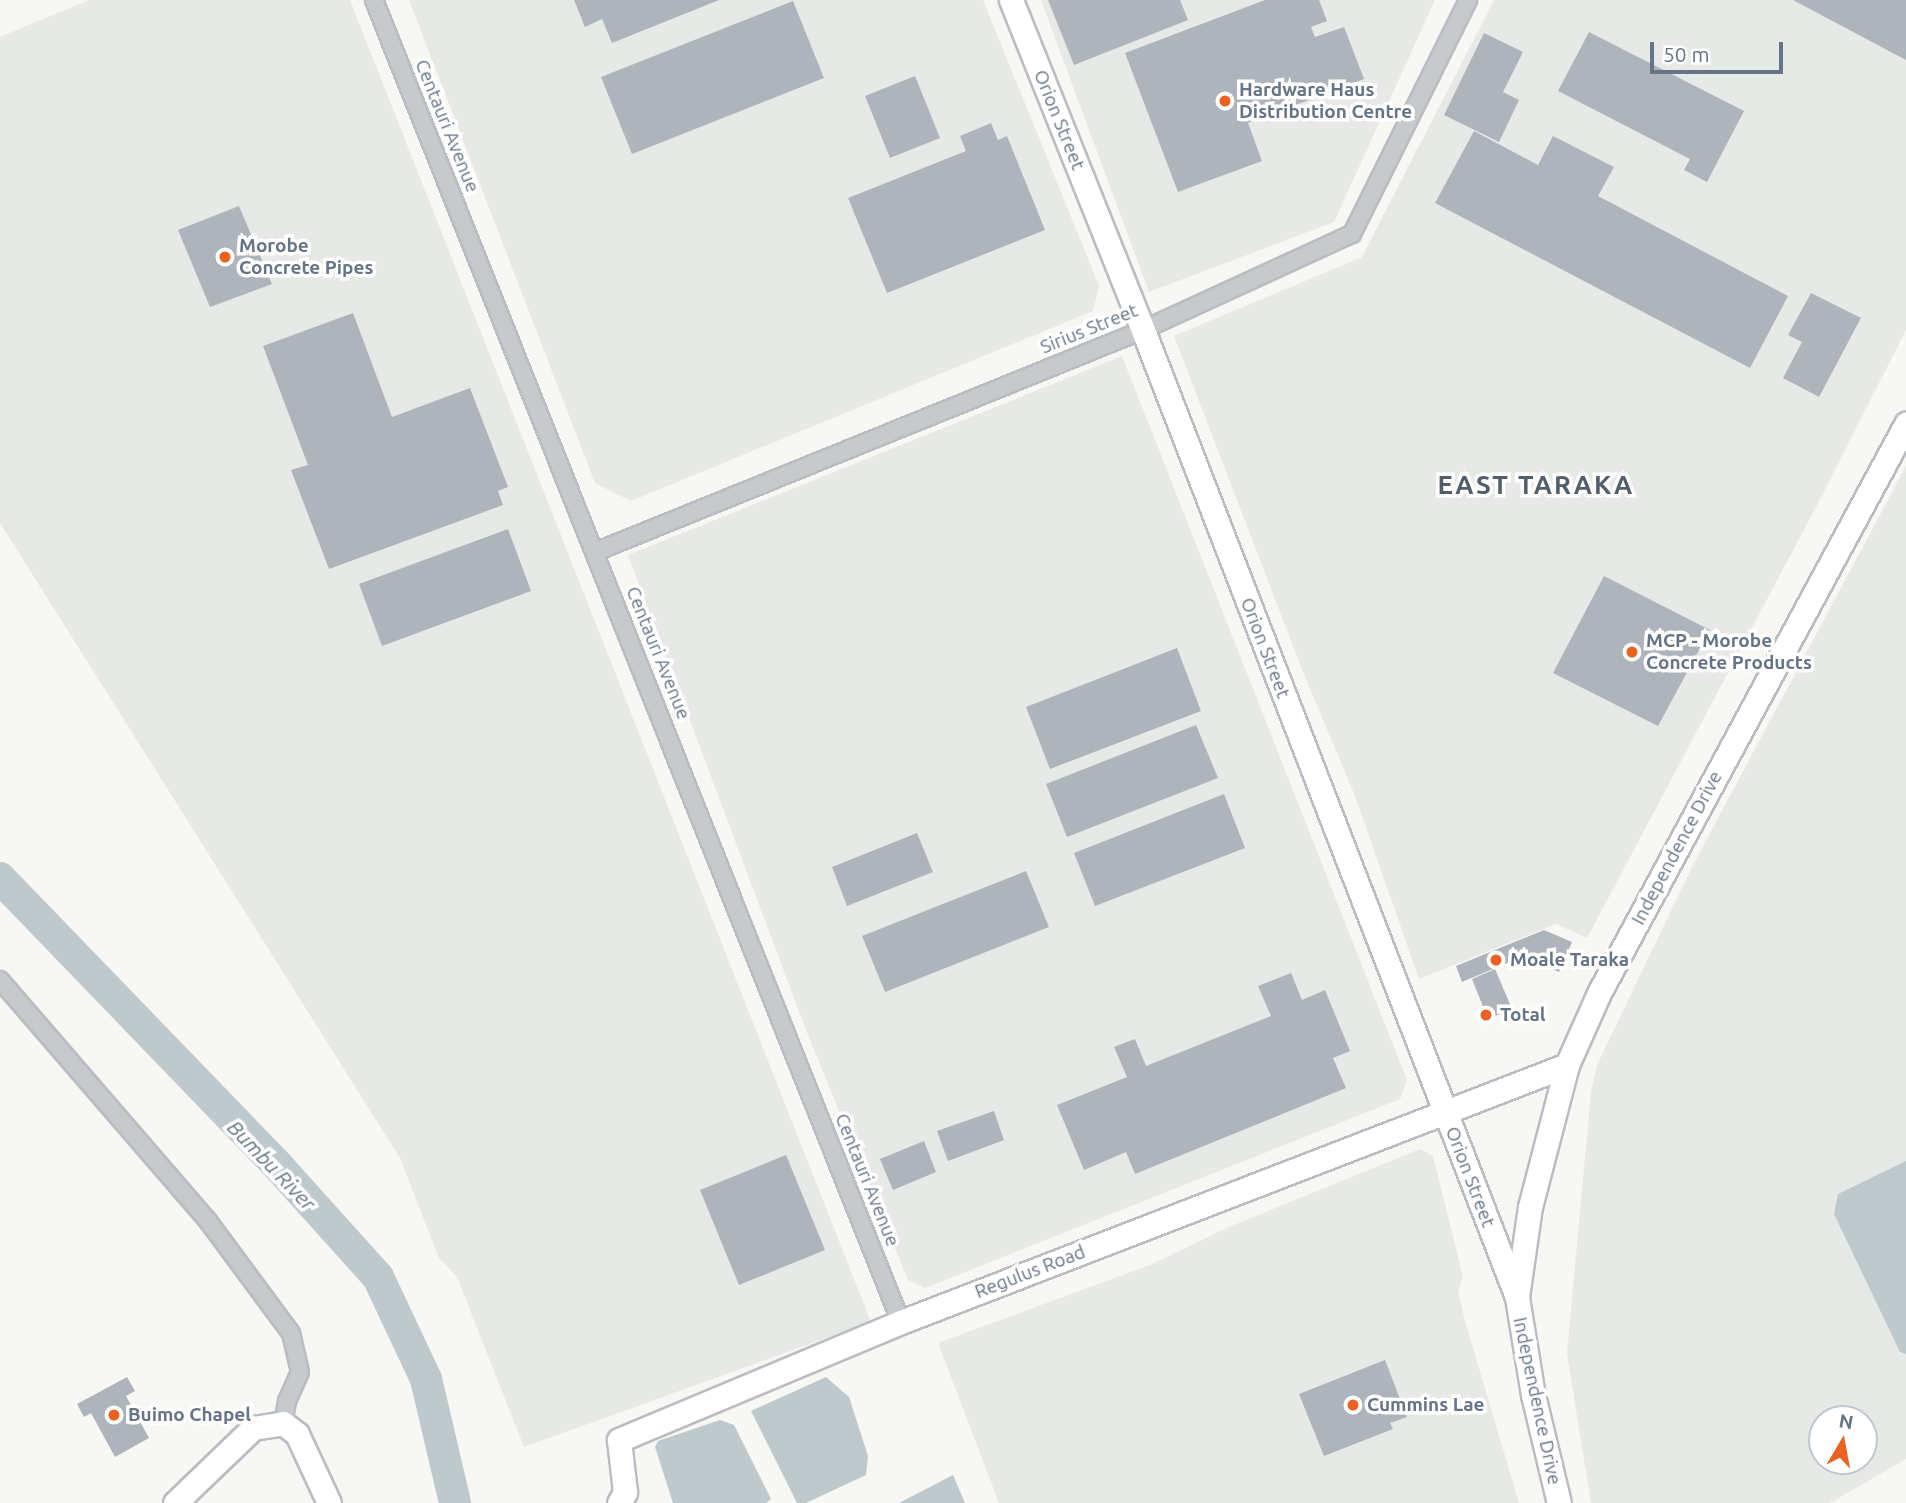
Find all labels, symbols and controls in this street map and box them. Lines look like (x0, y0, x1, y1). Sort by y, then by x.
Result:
scale bar (1654, 28, 1787, 72)
text: 50 m (1663, 42, 1710, 66)
street label: Centauri Avenue (410, 56, 484, 196)
street label: Orion Street (1029, 67, 1089, 173)
place label: Hardware Haus Distribution Centre (1239, 79, 1412, 123)
marker: Hardware Haus Distribution Centre (1217, 93, 1233, 109)
place label: Morobe Concrete Pipes (239, 235, 373, 279)
marker: Morobe Concrete Pipes (217, 249, 233, 265)
street label: Sirius Street (1037, 299, 1141, 359)
district label: EAST TARAKA (1439, 469, 1633, 501)
street label: Centauri Avenue (621, 583, 695, 723)
street label: Orion Street (1235, 594, 1295, 702)
place label: MCP - Morobe Concrete Products (1646, 630, 1812, 674)
marker: MCP - Morobe Concrete Products (1624, 644, 1640, 660)
street label: Independence Drive (1627, 767, 1727, 929)
place label: Moale Taraka (1510, 949, 1629, 971)
marker: Moale Taraka (1488, 952, 1504, 968)
place label: Total (1500, 1004, 1546, 1026)
marker: Total (1478, 1007, 1494, 1023)
street label: Centauri Avenue (830, 1110, 904, 1250)
water label: Bumbu River (223, 1114, 321, 1216)
street label: Orion Street (1440, 1123, 1500, 1231)
street label: Regulus Road (972, 1241, 1088, 1303)
street label: Independence Drive (1508, 1315, 1566, 1487)
place label: Cummins Lae (1367, 1394, 1485, 1416)
marker: Cummins Lae (1345, 1397, 1361, 1413)
place label: Buimo Chapel (128, 1404, 251, 1426)
north arrow (1808, 1405, 1878, 1475)
marker: Buimo Chapel (106, 1407, 122, 1423)
text: N (1837, 1409, 1855, 1433)

